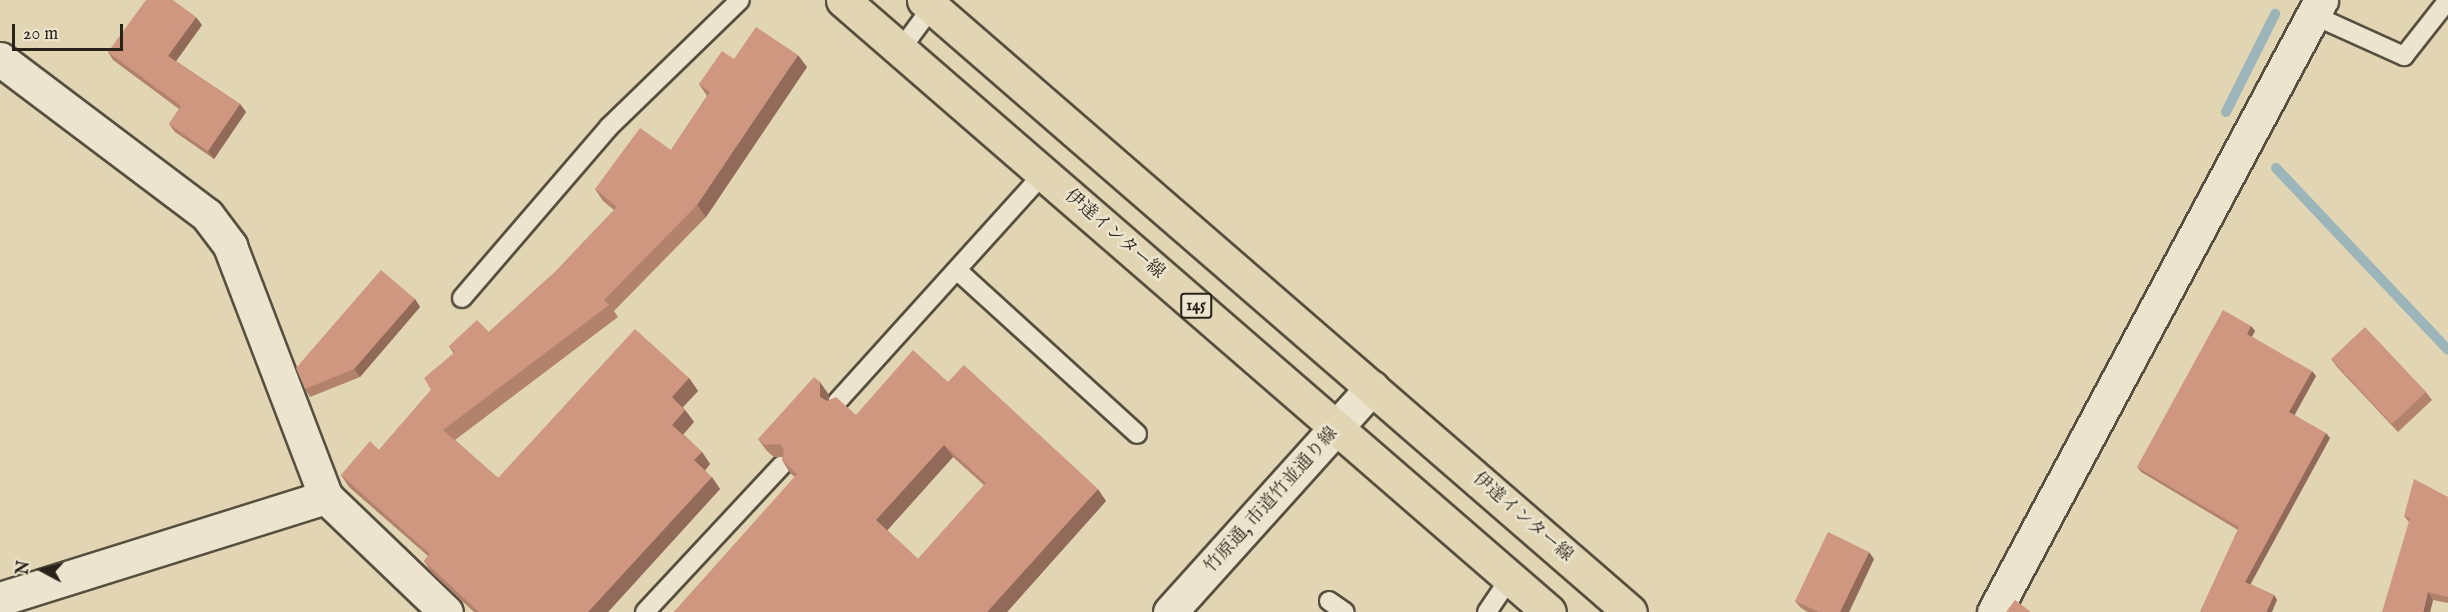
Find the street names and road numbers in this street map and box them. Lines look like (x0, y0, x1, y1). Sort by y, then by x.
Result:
street label: 伊達インター線 (1059, 186, 1169, 284)
road number: 145 (1180, 293, 1212, 319)
street label: 竹原通, 市道竹並通り線 (1201, 424, 1343, 578)
street label: 伊達インター線 (1467, 469, 1577, 567)

